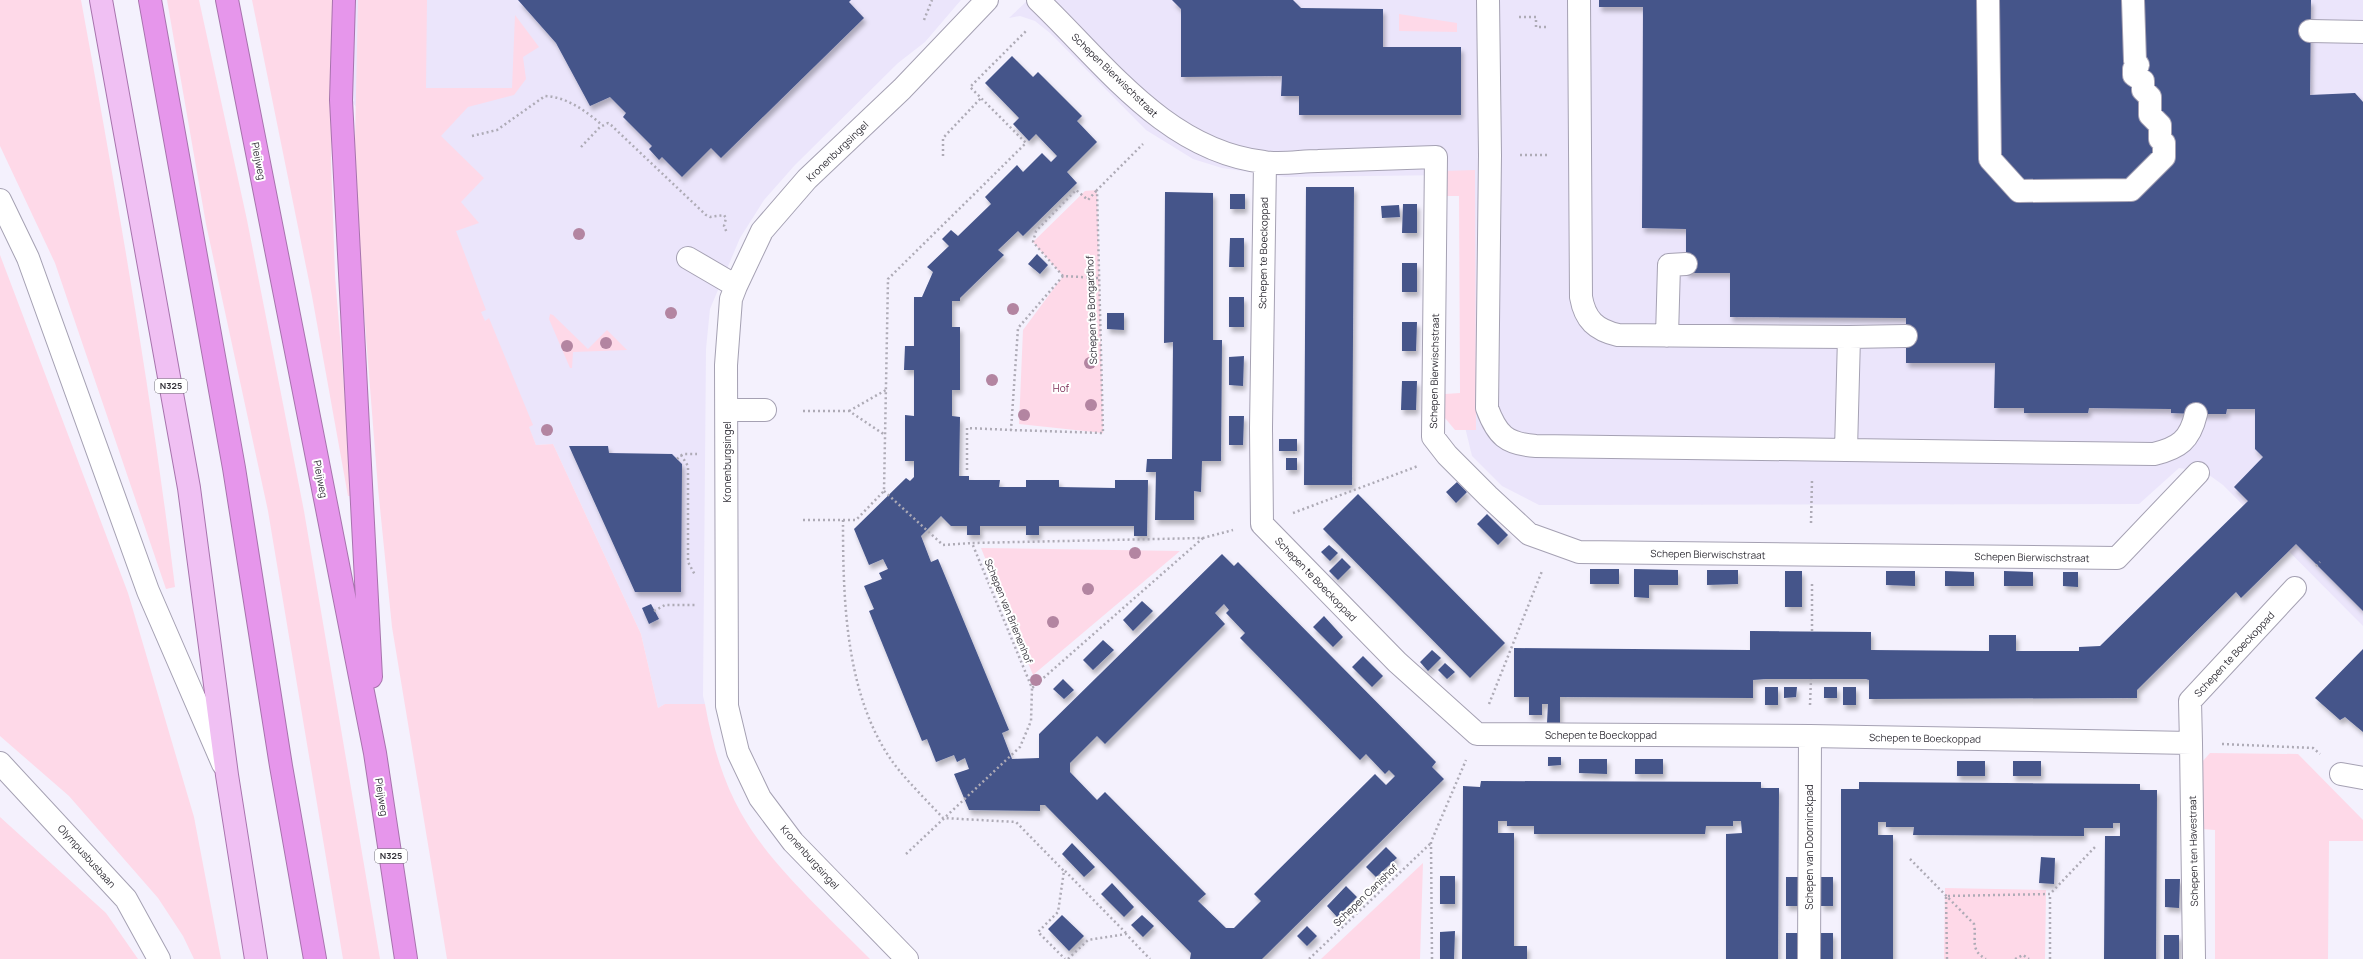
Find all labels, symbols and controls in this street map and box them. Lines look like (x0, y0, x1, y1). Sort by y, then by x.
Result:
street label: Schepen Bierwischstraat (1069, 30, 1161, 120)
street label: Kronenburgsingel (803, 118, 871, 184)
street label: Pleijweg (248, 141, 270, 181)
street label: Schepen te Boeckoppad (1255, 197, 1271, 309)
street label: Schepen te Bongardhof (1082, 255, 1100, 365)
street label: Schepen Bierwischstraat (1426, 313, 1442, 429)
road number: N325 (155, 379, 187, 393)
park label: Hof (1053, 381, 1070, 395)
street label: Kronenburgsingel (720, 421, 734, 503)
street label: Pleijweg (310, 459, 332, 499)
street label: Schepen te Boeckoppad (1272, 534, 1360, 624)
street label: Schepen Bierwischstraat (1650, 546, 1766, 562)
street label: Schepen Bierwischstraat (1974, 549, 2090, 565)
street label: Schepen van Brienenhof (982, 557, 1037, 666)
street label: Schepen te Boeckoppad (2191, 608, 2277, 700)
street label: Schepen te Boeckoppad (1545, 728, 1657, 742)
street label: Schepen te Boeckoppad (1869, 730, 1981, 746)
street label: Pleijweg (372, 777, 392, 817)
street label: Schepen van Doorninckpad (1802, 784, 1816, 910)
street label: Schepen ten Havestraat (2185, 795, 2201, 907)
street label: Olympusbusbaan (55, 821, 119, 891)
street label: Kronenburgsingel (777, 822, 843, 892)
road number: N325 (375, 849, 407, 863)
street label: Schepen Canishof (1330, 860, 1401, 929)

